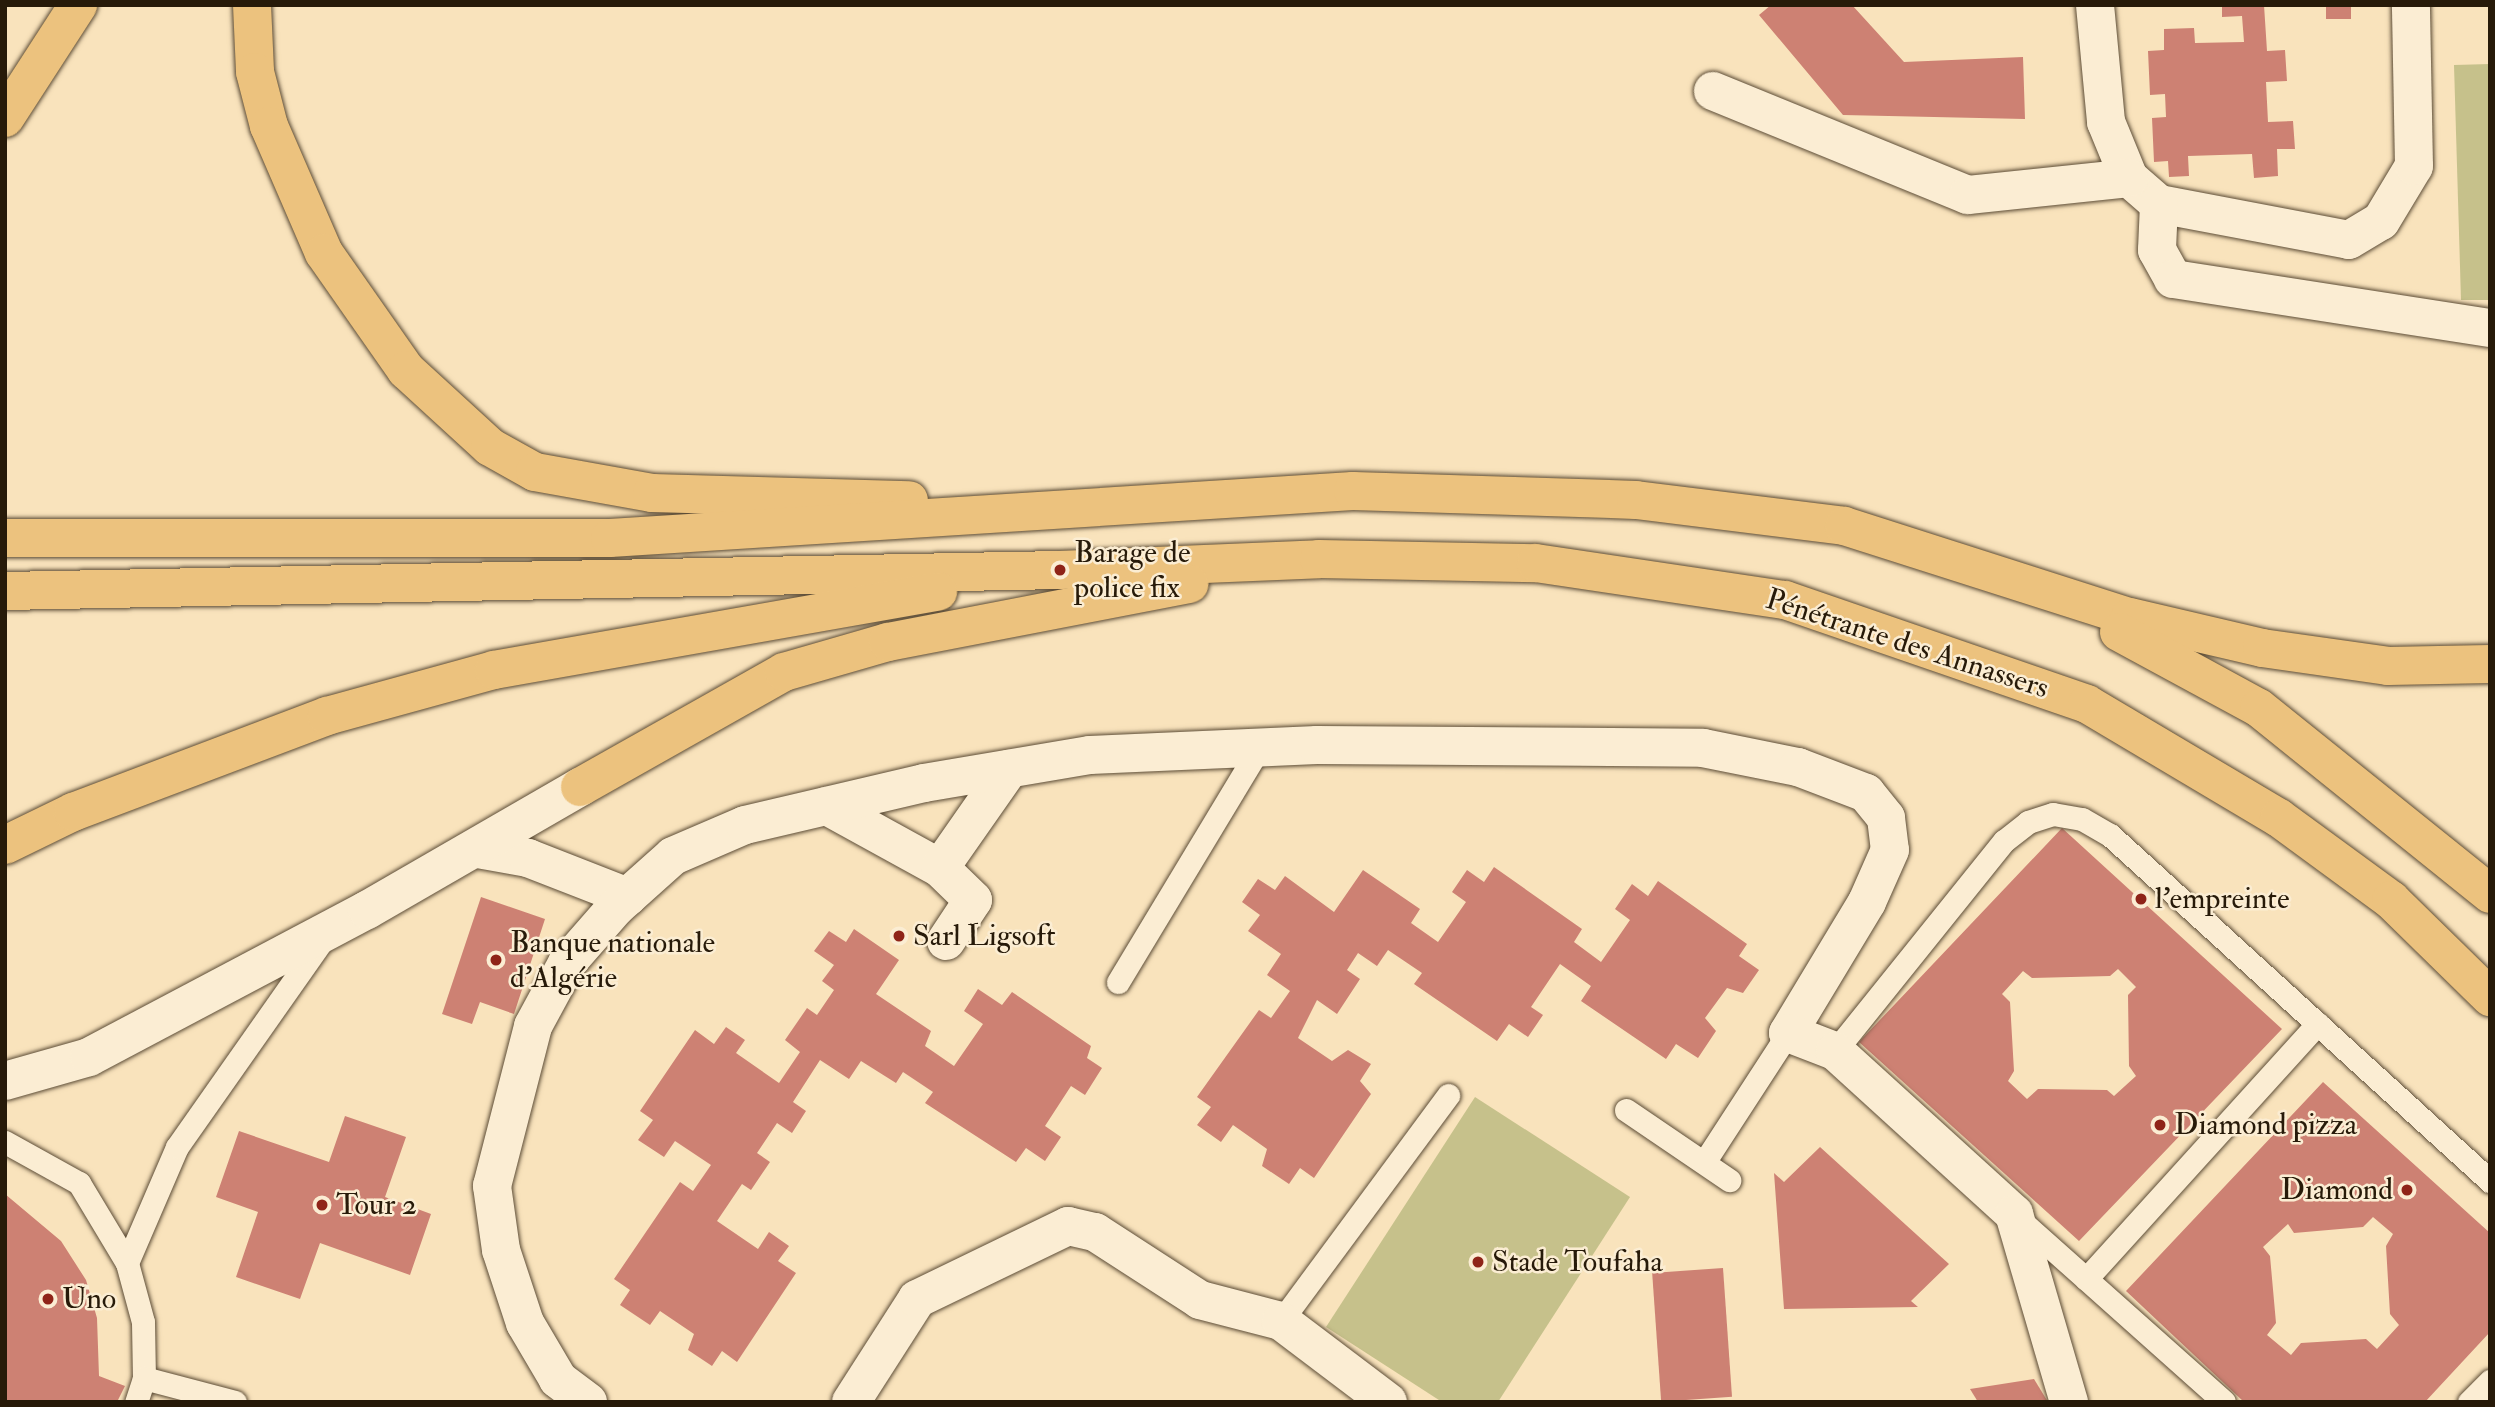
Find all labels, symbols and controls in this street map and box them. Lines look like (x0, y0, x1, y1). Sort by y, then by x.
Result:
place label: Barage de police fix (1074, 535, 1190, 606)
marker: Barage de police fix (1052, 562, 1068, 578)
street label: Pénétrante des Annassers (1761, 581, 2053, 707)
place label: l'empreinte (2155, 881, 2290, 917)
marker: l'empreinte (2133, 891, 2149, 907)
place label: Sarl Ligsoft (913, 918, 1056, 954)
place label: Banque nationale d'Algérie (510, 925, 715, 996)
marker: Sarl Ligsoft (891, 928, 907, 944)
marker: Banque nationale d'Algérie (488, 952, 504, 968)
place label: Diamond pizza (2174, 1107, 2357, 1143)
marker: Diamond pizza (2152, 1117, 2168, 1133)
place label: Diamond (2280, 1172, 2393, 1208)
marker: Diamond (2399, 1182, 2415, 1198)
place label: Tour 2 (336, 1187, 417, 1223)
marker: Tour 2 (314, 1197, 330, 1213)
place label: Stade Toufaha (1492, 1244, 1663, 1280)
marker: Stade Toufaha (1470, 1254, 1486, 1270)
place label: Uno (62, 1281, 116, 1317)
marker: Uno (40, 1291, 56, 1307)

